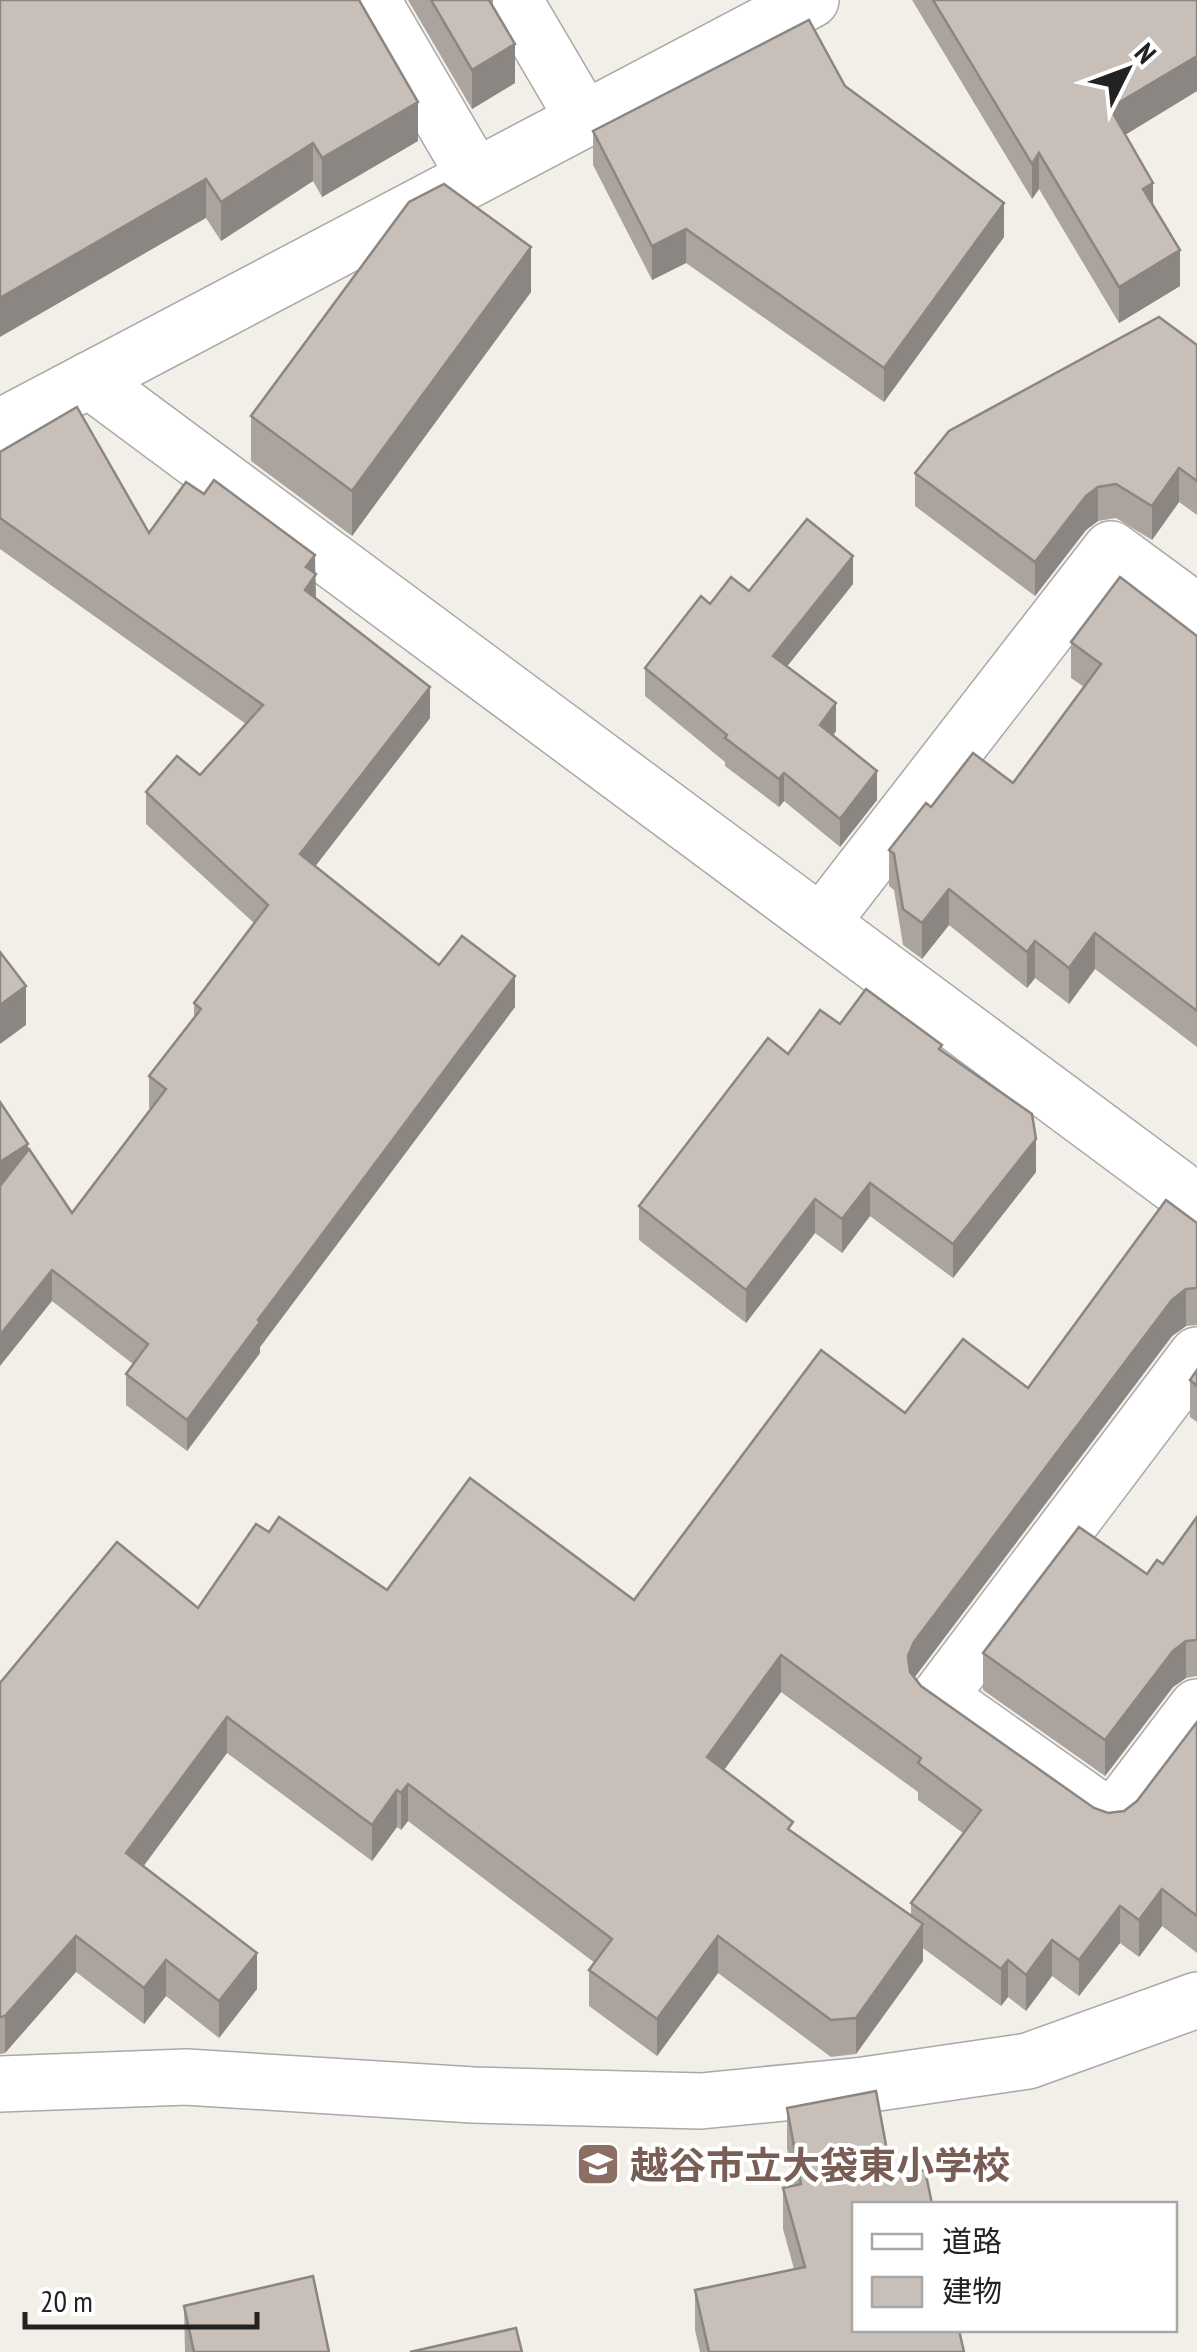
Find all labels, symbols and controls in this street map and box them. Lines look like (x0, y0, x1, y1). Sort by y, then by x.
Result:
north arrow (1077, 20, 1177, 120)
text: N (1127, 35, 1165, 71)
place label: 越谷市立大袋東小学校 (630, 2140, 1010, 2189)
school or university icon: 越谷市立大袋東小学校 (575, 2141, 621, 2187)
legend (852, 2202, 1177, 2332)
text: 道路 (942, 2221, 1002, 2260)
scale bar (25, 2267, 258, 2329)
text: 建物 (942, 2271, 1002, 2310)
text: 20 m (40, 2281, 93, 2320)

